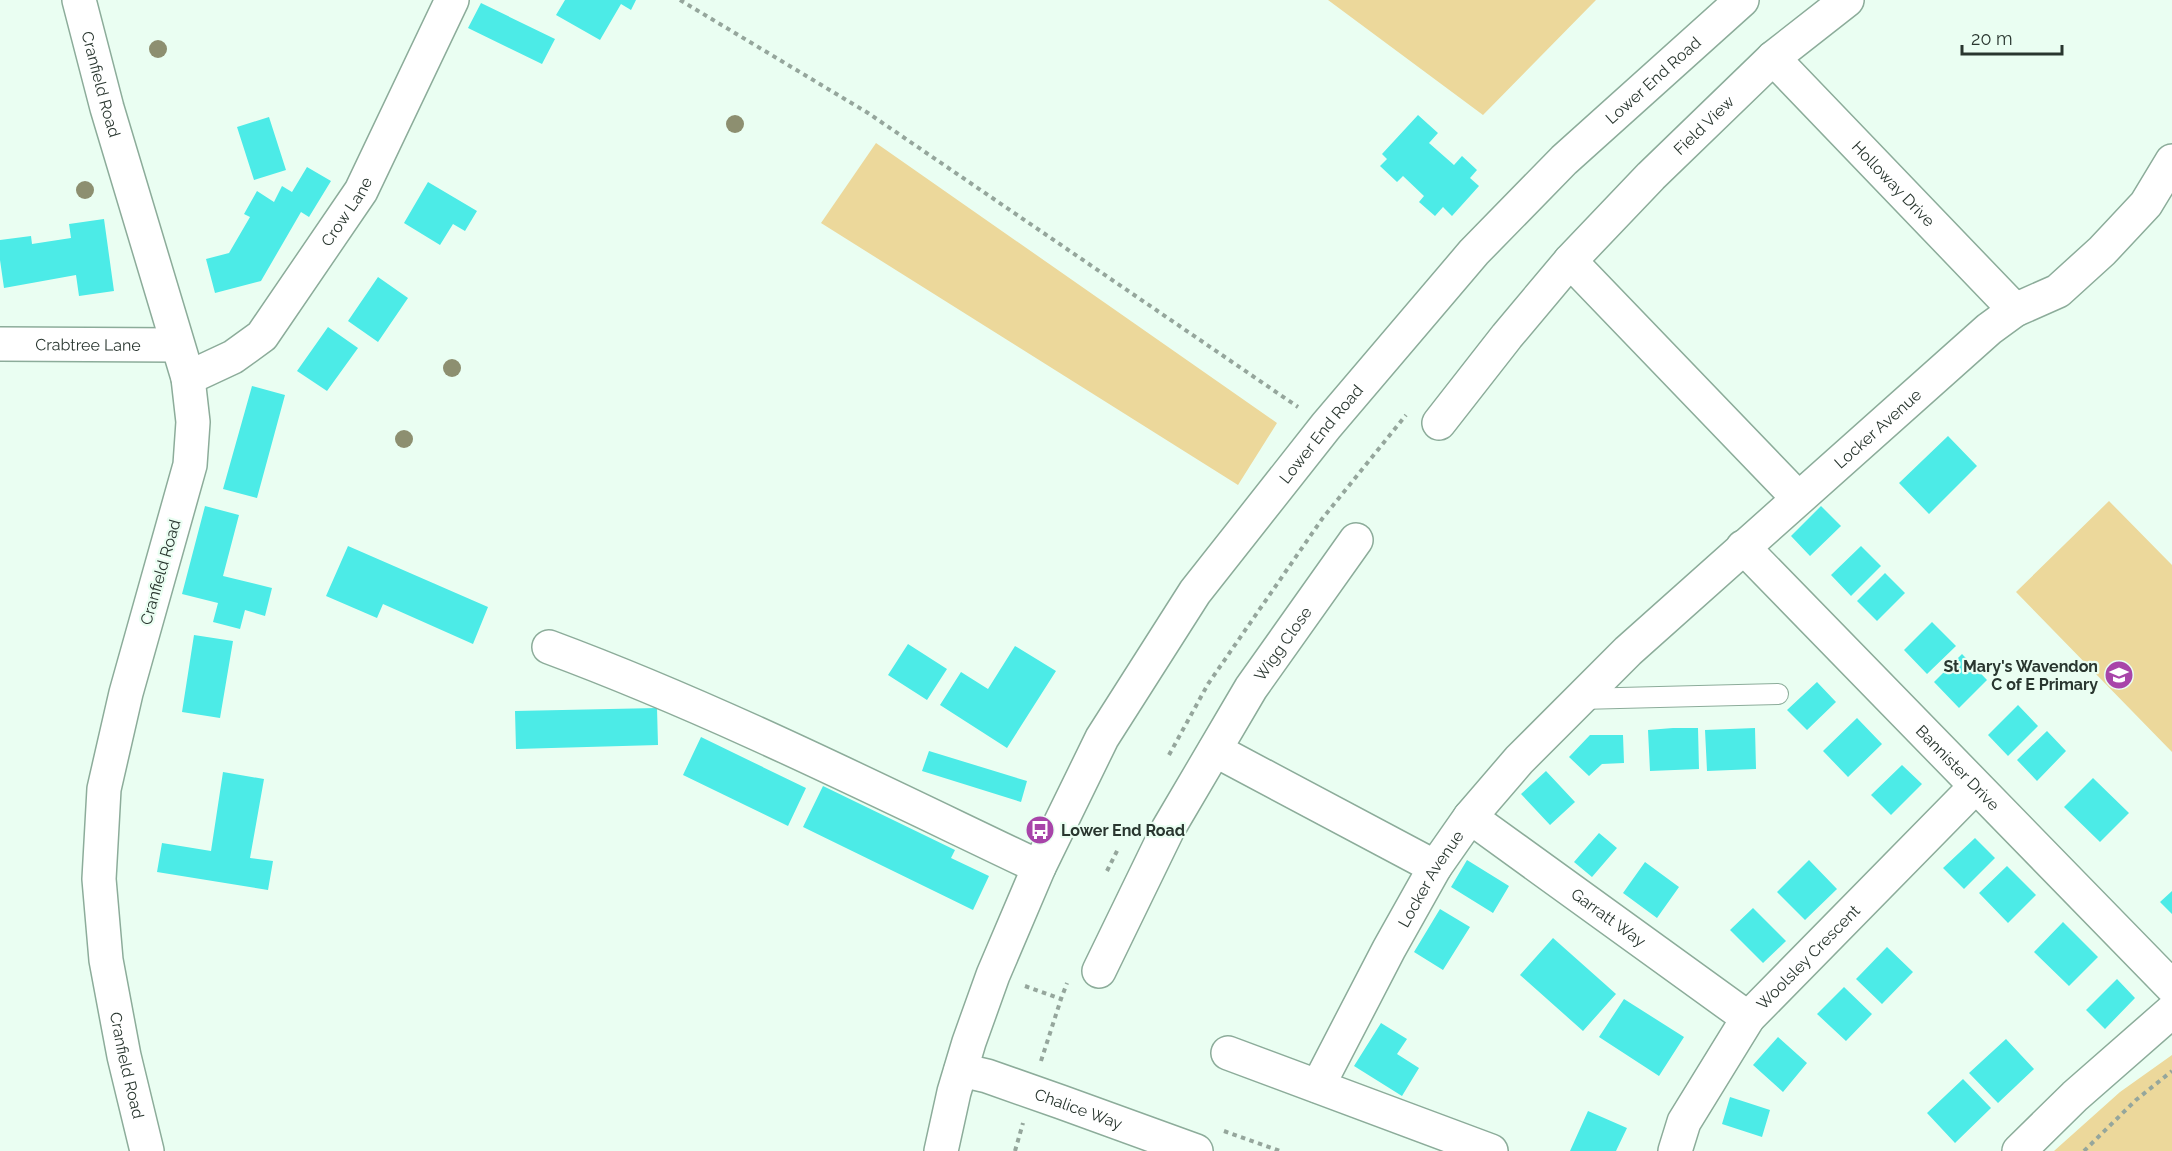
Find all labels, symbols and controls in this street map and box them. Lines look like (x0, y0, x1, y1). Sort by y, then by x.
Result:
scale bar (1962, 18, 2062, 56)
text: 20 m (1971, 28, 2013, 49)
street label: Cranfield Road (77, 29, 124, 140)
street label: Lower End Road (1602, 33, 1705, 128)
street label: Field View (1670, 92, 1738, 159)
street label: Holloway Drive (1848, 137, 1938, 230)
street label: Crow Lane (317, 174, 376, 250)
street label: Crabtree Lane (35, 335, 141, 355)
street label: Lower End Road (1276, 381, 1367, 487)
street label: Locker Avenue (1830, 385, 1925, 473)
street label: Cranfield Road (136, 517, 185, 627)
street label: Wigg Close (1250, 603, 1316, 684)
place label: St Mary's Wavendon C of E Primary (1943, 657, 2098, 694)
school or university icon: St Mary's Wavendon C of E Primary (2103, 659, 2135, 691)
street label: Bannister Drive (1912, 721, 2003, 814)
bus stop icon: Lower End Road (1024, 814, 1056, 846)
place label: Lower End Road (1061, 821, 1185, 840)
street label: Locker Avenue (1394, 827, 1468, 931)
street label: Garratt Way (1567, 884, 1650, 951)
street label: Woolsley Crescent (1753, 901, 1864, 1014)
street label: Cranfield Road (106, 1010, 148, 1121)
street label: Chalice Way (1032, 1085, 1125, 1134)

